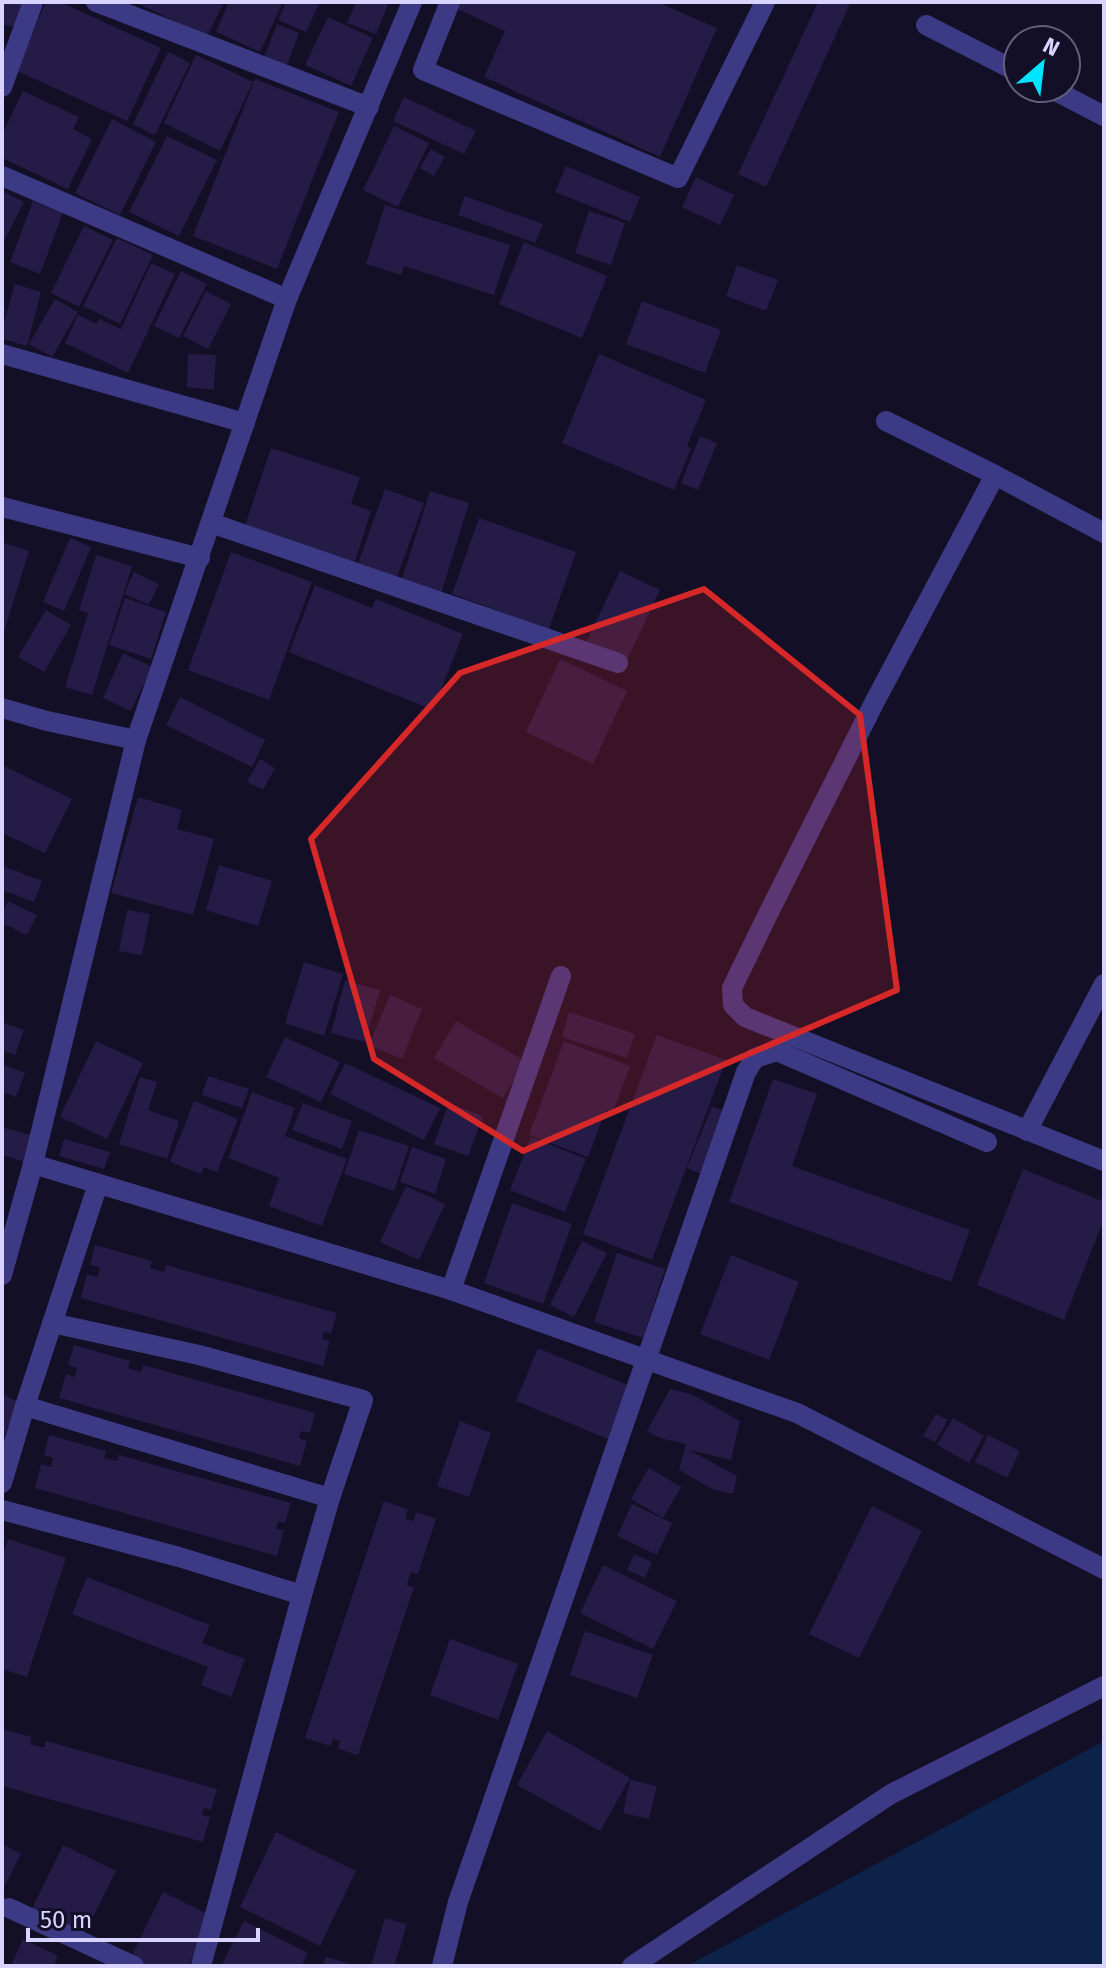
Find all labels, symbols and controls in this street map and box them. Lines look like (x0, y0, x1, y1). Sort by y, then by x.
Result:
north arrow (1002, 24, 1082, 104)
text: N (1038, 31, 1064, 62)
scale bar (28, 1892, 258, 1942)
text: 50 m (40, 1906, 92, 1934)

